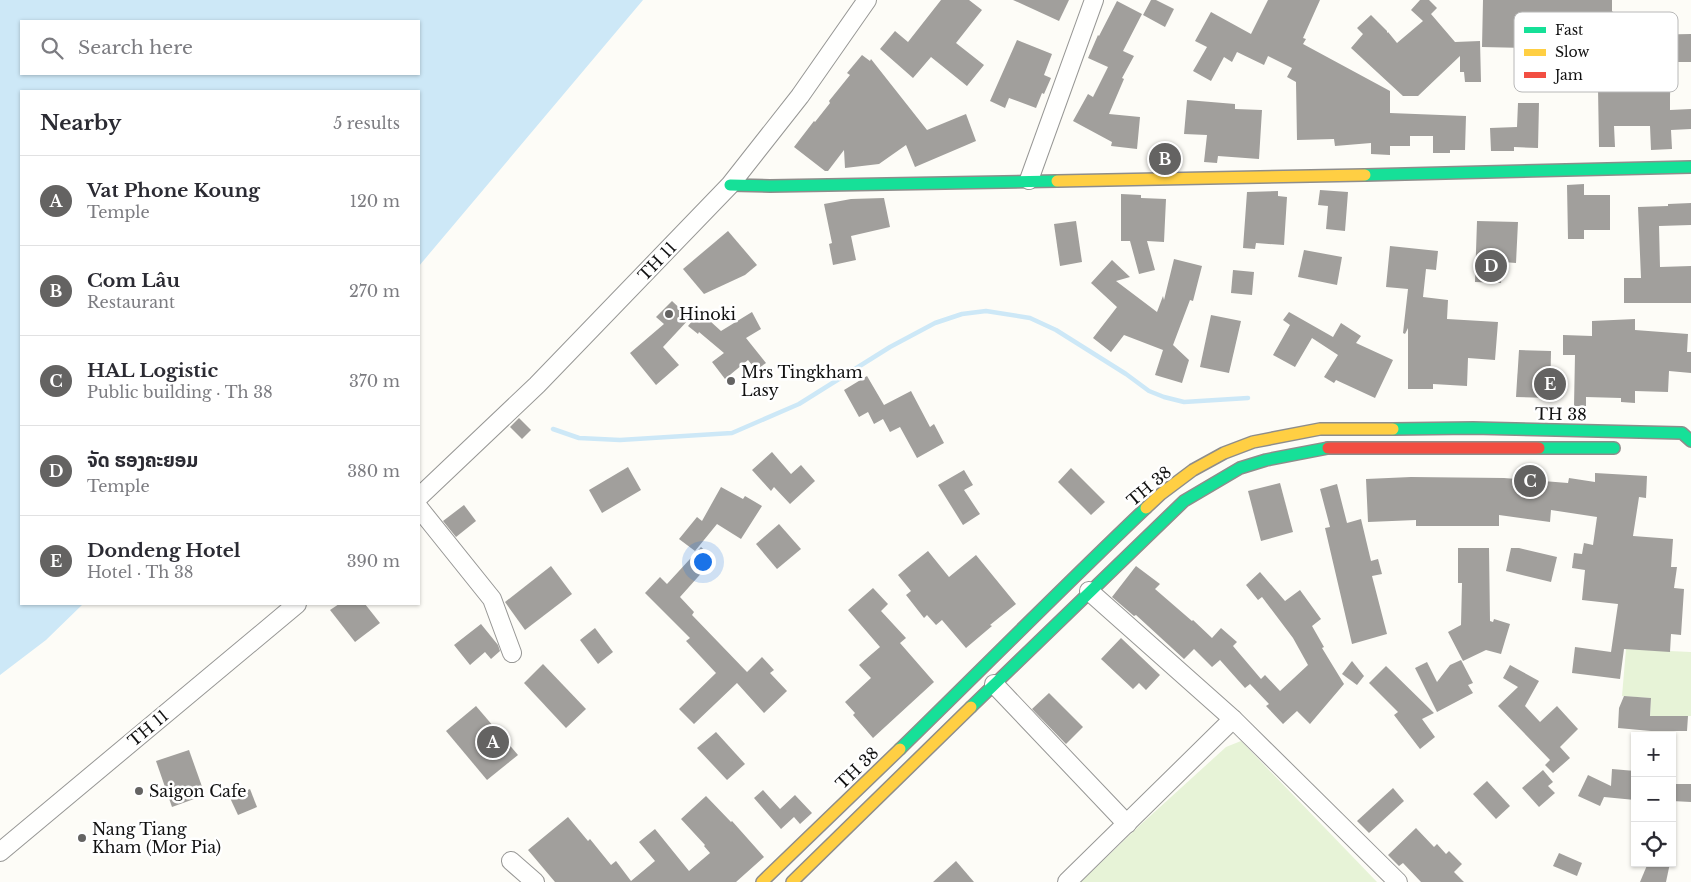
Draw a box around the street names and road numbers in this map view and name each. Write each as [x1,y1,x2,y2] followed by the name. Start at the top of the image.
[634,237,680,285] street label: TH 11
[1535,404,1587,424] street label: TH 38
[1123,462,1175,510] street label: TH 38
[124,705,172,751] street label: TH 11
[831,743,883,793] street label: TH 38

